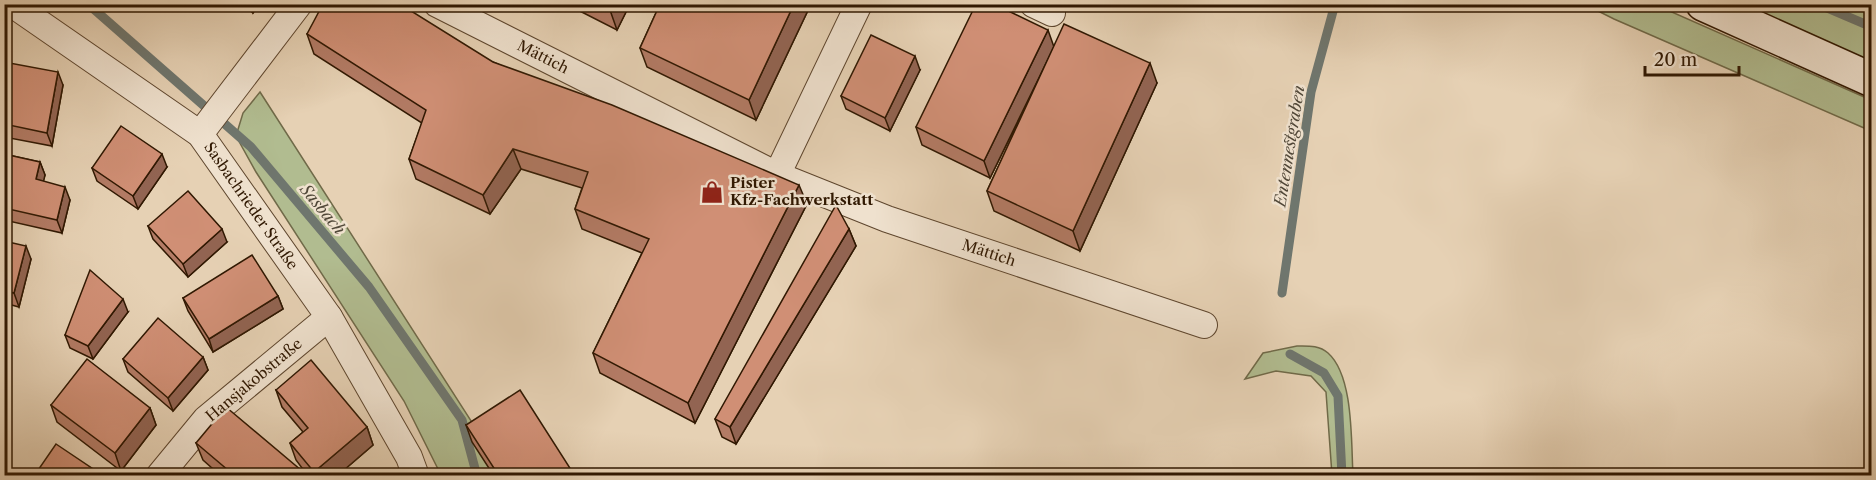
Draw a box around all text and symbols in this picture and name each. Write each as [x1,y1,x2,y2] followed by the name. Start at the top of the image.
[514,36,573,78] street label: Mättich
[1645,39,1740,77] scale bar
[1654,49,1698,71] text: 20 m
[1269,84,1308,210] water label: Entennestgraben
[200,138,303,273] street label: Sasbachrieder Straße
[730,173,873,209] place label: Pister Kfz-Fachwerkstatt
[295,179,350,238] water label: Sasbach
[699,179,725,205] shop icon: Pister Kfz-Fachwerkstatt
[960,235,1019,270] street label: Mättich
[202,334,306,425] street label: Hansjakobstraße

